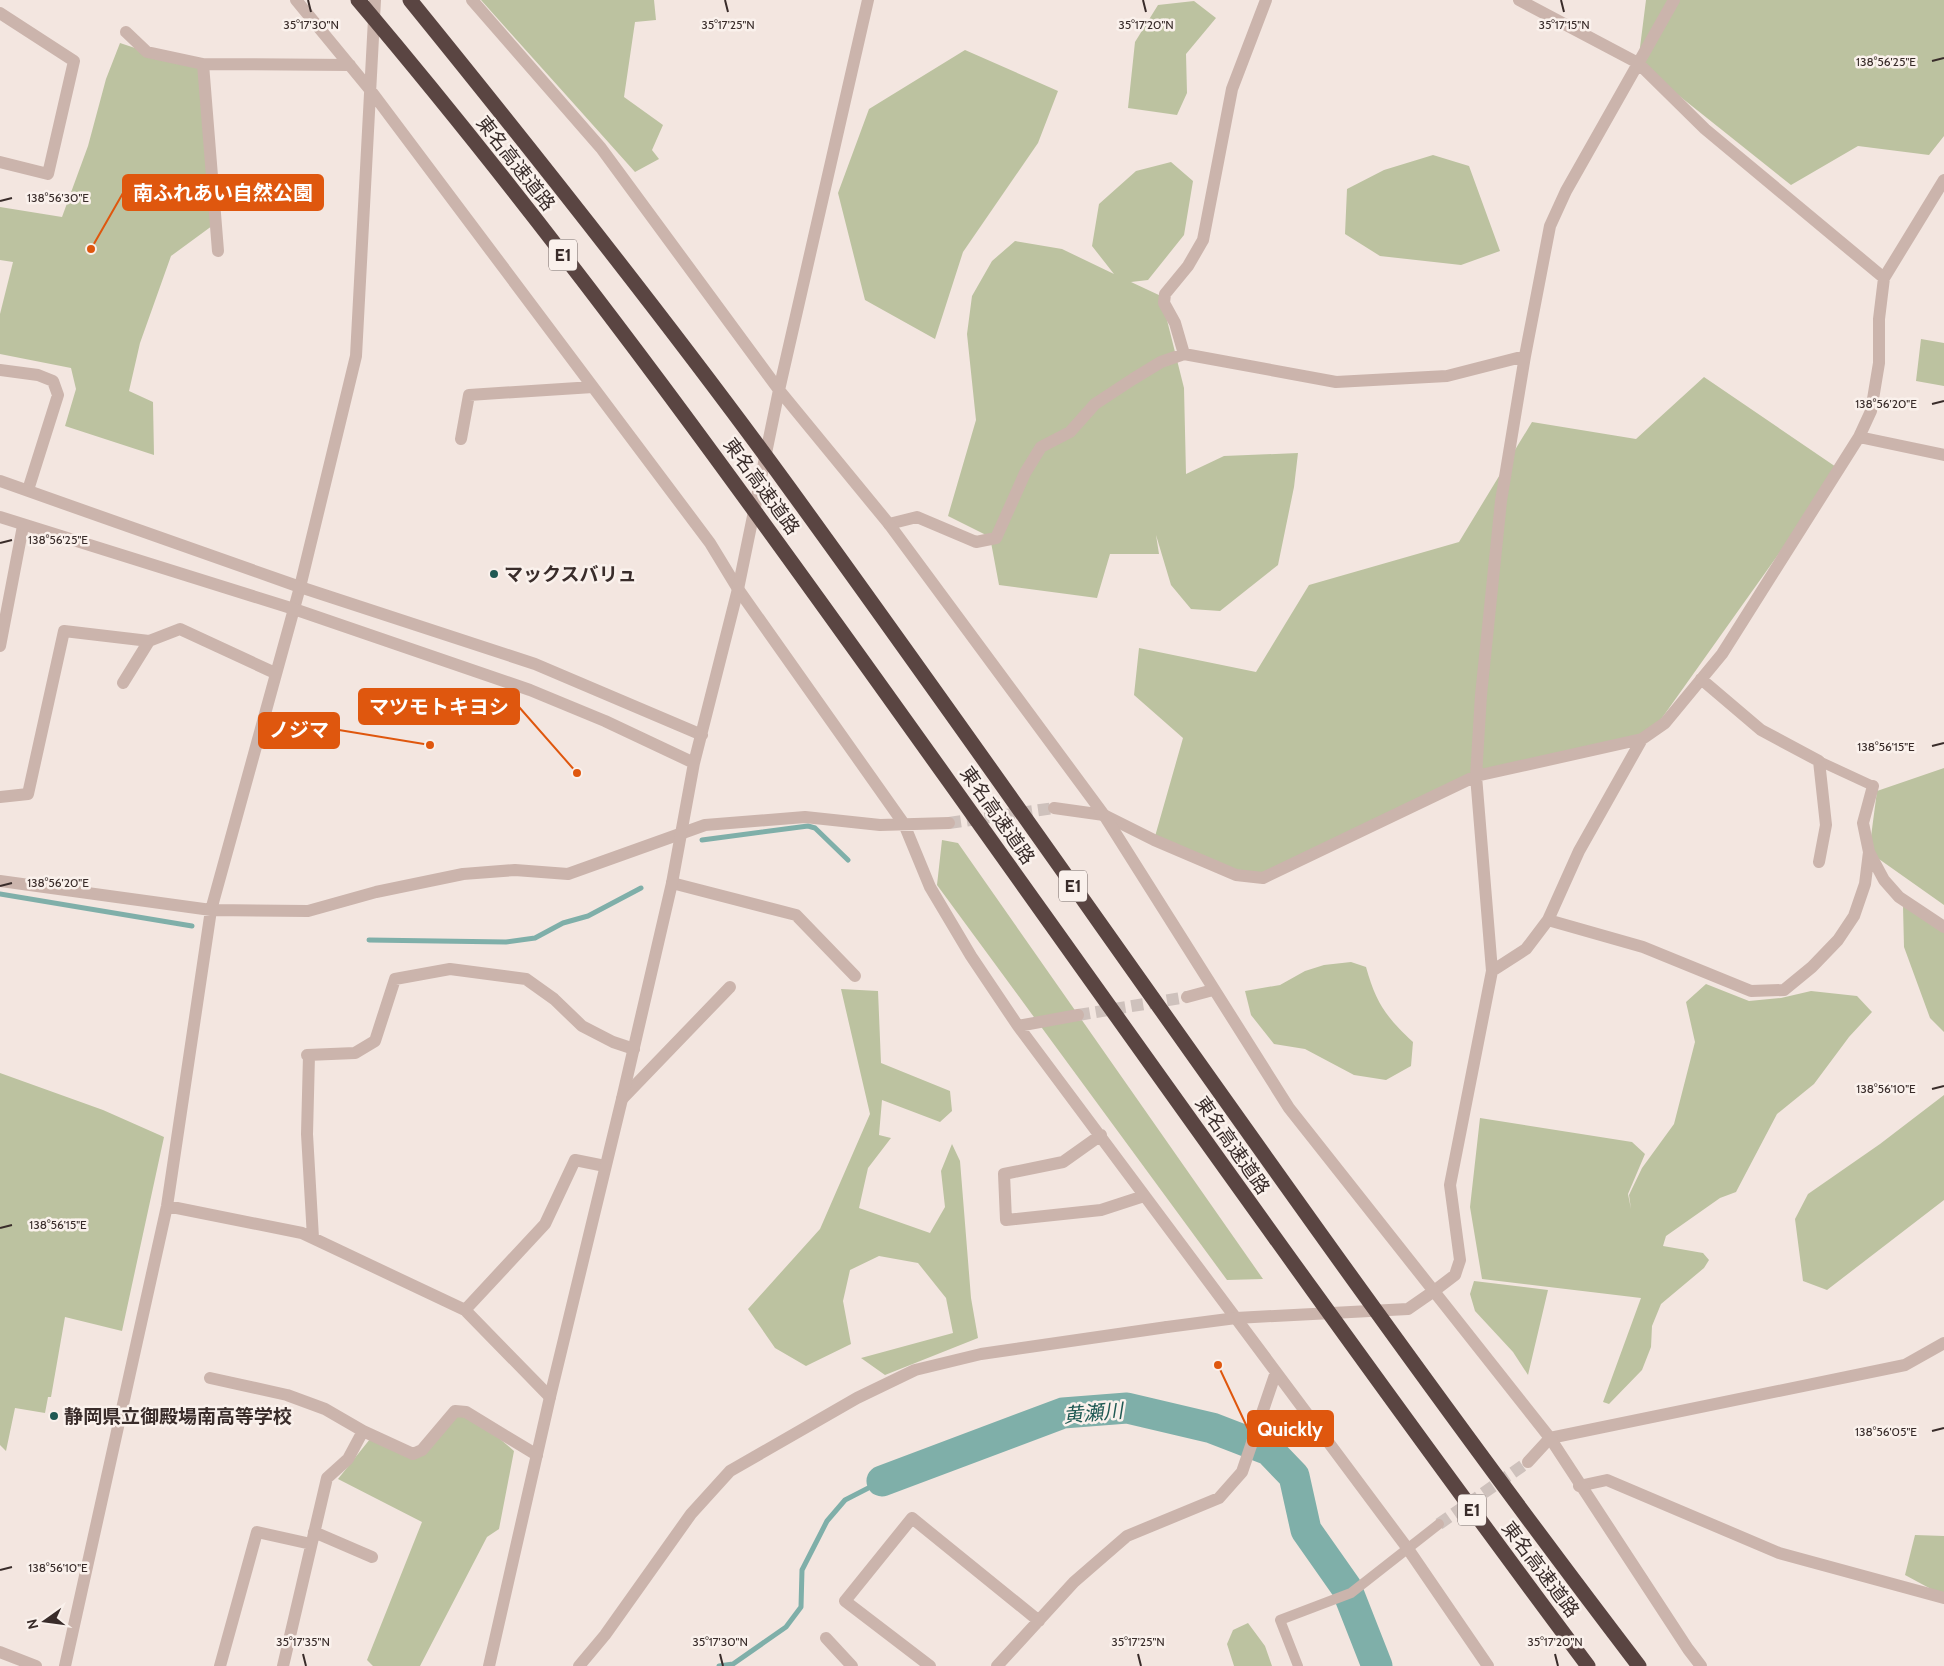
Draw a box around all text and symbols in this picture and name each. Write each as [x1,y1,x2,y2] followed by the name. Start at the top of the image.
[283,17,339,32] text: 35°17'30"N
[701,17,755,32] text: 35°17'25"N
[1118,17,1174,32] text: 35°17'20"N
[1538,17,1590,32] text: 35°17'15"N
[1856,54,1916,69] text: 138°56'25"E
[471,111,560,215] street label: 東名高速道路
[123,175,323,210] callout: 南ふれあい自然公園
[133,181,313,205] text: 南ふれあい自然公園
[27,190,89,205] text: 138°56'30"E
[549,240,577,270] road number: E1
[1855,396,1917,411] text: 138°56'20"E
[719,433,804,539] street label: 東名高速道路
[28,532,88,547] text: 138°56'25"E
[504,563,636,586] place label: マックスバリュ
[488,568,500,580] marker: マックスバリュ
[359,689,519,724] callout: マツモトキヨシ
[369,695,509,719] text: マツモトキヨシ
[259,713,339,748] callout: ノジマ
[269,718,329,742] text: ノジマ
[1857,739,1915,754] text: 138°56'15"E
[955,762,1040,869] street label: 東名高速道路
[1059,870,1087,901] road number: E1
[27,875,89,890] text: 138°56'20"E
[1856,1081,1916,1096] text: 138°56'10"E
[1190,1092,1275,1199] street label: 東名高速道路
[29,1217,87,1232] text: 138°56'15"E
[1062,1398,1126,1428] water label: 黄瀬川
[64,1405,292,1428] place label: 静岡県立御殿場南高等学校
[48,1410,60,1422] marker: 静岡県立御殿場南高等学校
[1248,1411,1333,1446] callout: Quickly
[1257,1417,1323,1441] text: Quickly
[1855,1424,1917,1439] text: 138°56'05"E
[1458,1494,1486,1526] road number: E1
[1497,1517,1584,1622] street label: 東名高速道路
[28,1560,88,1575] text: 138°56'10"E
[20,1596,70,1646] north arrow
[22,1617,42,1631] text: N
[276,1634,330,1649] text: 35°17'35"N
[692,1634,748,1649] text: 35°17'30"N
[1111,1634,1165,1649] text: 35°17'25"N
[1527,1634,1583,1649] text: 35°17'20"N

